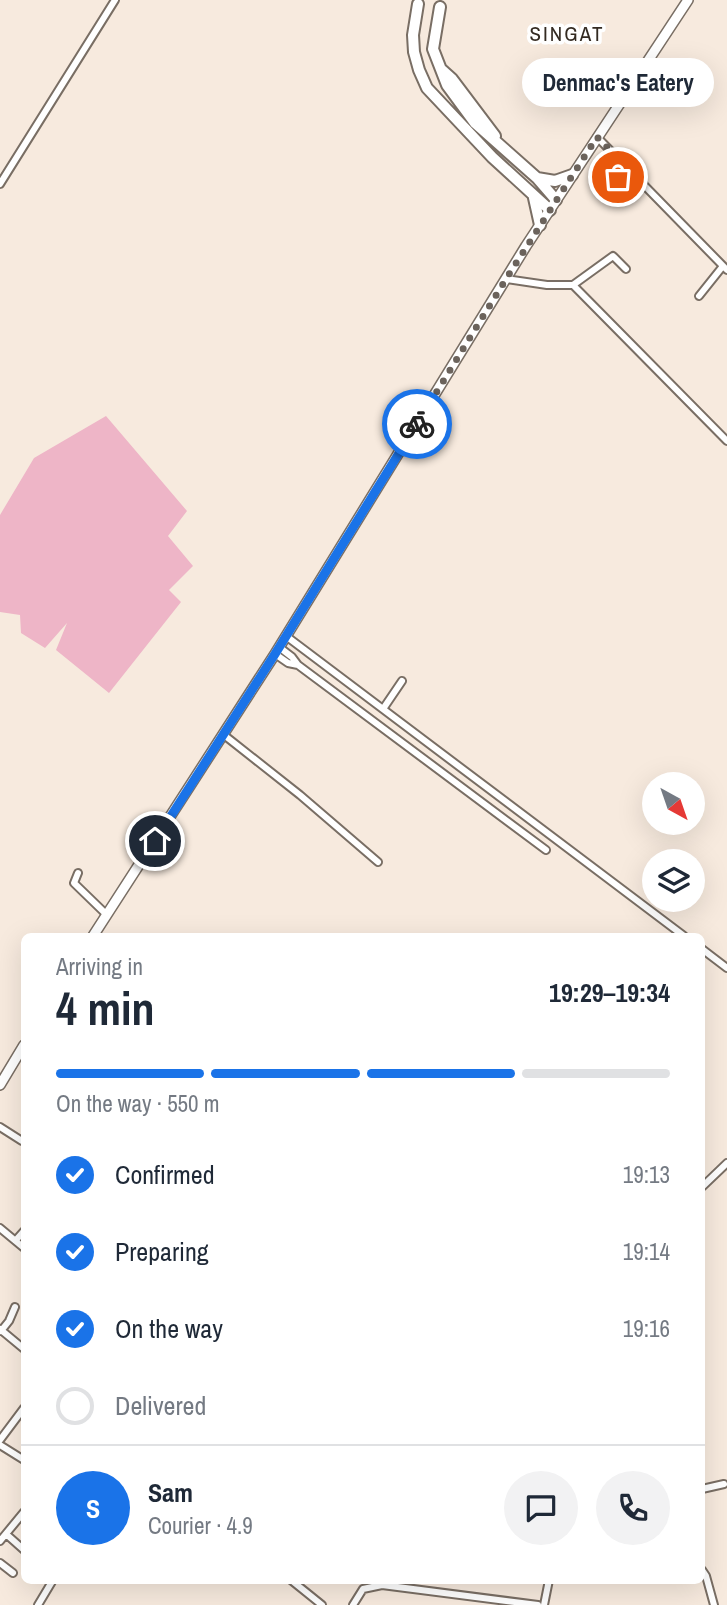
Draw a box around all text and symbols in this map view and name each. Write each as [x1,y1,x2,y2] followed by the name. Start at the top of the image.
[530,19,604,48] district label: SINGAT
[522,58,714,107] callout: Denmac's Eatery
[542,67,694,98] text: Denmac's Eatery
[588,147,648,207] pin
[599,158,637,196] icon: bag
[382,389,452,459] courier
[398,405,436,443] icon: bike
[642,772,705,835] north arrow
[642,772,705,912] map controls
[125,811,185,871] pin
[136,822,174,860] icon: home
[642,849,705,912] button: layers
[56,951,143,982] text: Arriving in
[549,975,670,1010] text: 19:29–19:34
[56,977,155,1039] text: 4 min
[56,1088,220,1119] text: On the way · 550 m
[56,1156,94,1194] icon: check
[115,1157,215,1192] text: Confirmed
[623,1159,670,1190] text: 19:13
[56,1233,94,1271] icon: check
[115,1234,209,1269] text: Preparing
[623,1236,670,1267] text: 19:14
[56,1310,94,1348] icon: check
[115,1311,223,1346] text: On the way
[623,1313,670,1344] text: 19:16
[115,1388,206,1423] text: Delivered
[504,1471,578,1545] button: chat
[596,1471,670,1545] button: phone
[148,1475,193,1510] text: Sam
[86,1491,100,1526] text: S
[148,1510,253,1541] text: Courier · 4.9

